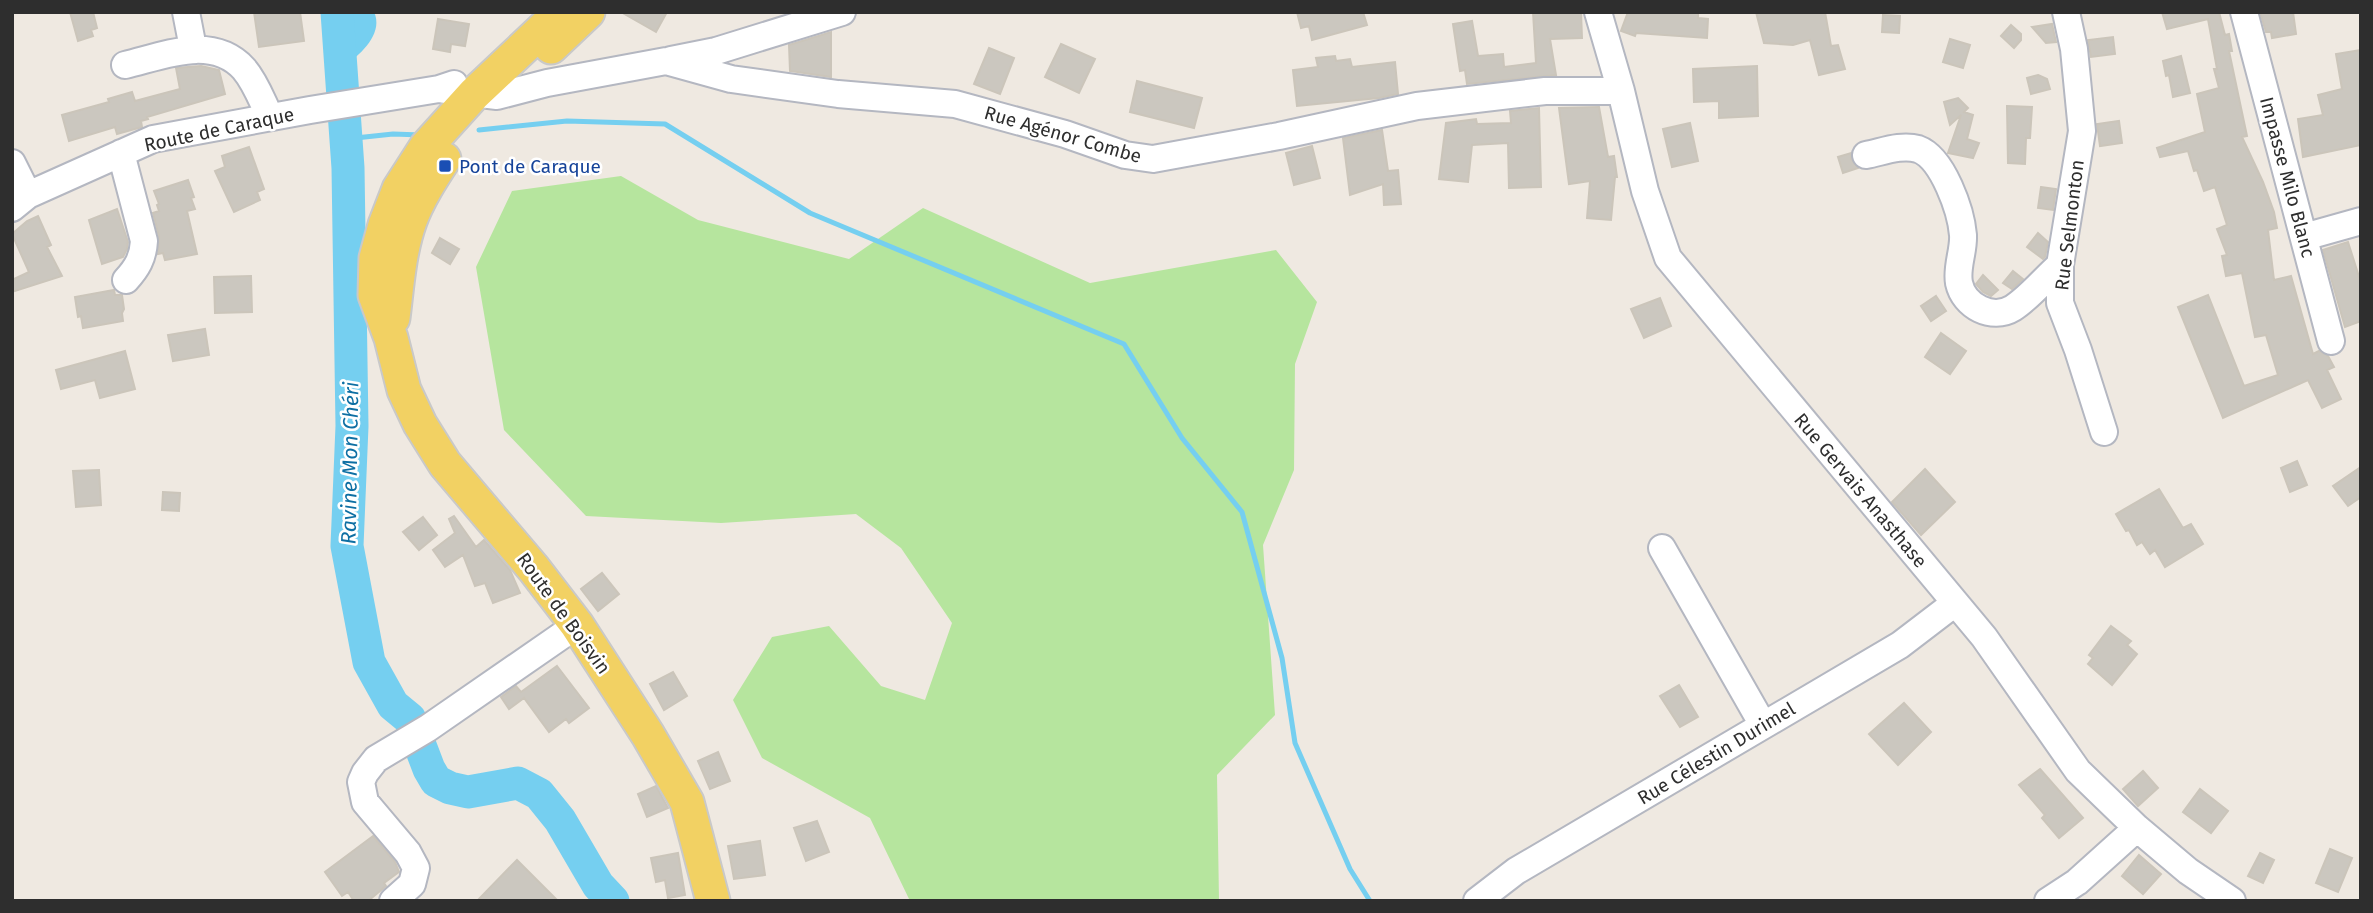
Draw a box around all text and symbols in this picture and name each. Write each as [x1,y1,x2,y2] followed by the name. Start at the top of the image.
[2255,94,2320,260] street label: Impasse Milo Blanc
[982,101,1144,168] street label: Rue Agénor Combe
[142,102,296,157] street label: Route de Caraque
[459,155,601,178] place label: Pont de Caraque
[437,158,453,174] marker: Pont de Caraque
[2050,158,2089,292] street label: Rue Selmonton
[336,381,364,545] water label: Ravine Mon Chéri
[1789,408,1932,572] street label: Rue Gervais Anasthase
[512,548,615,678] street label: Route de Boisvin
[1633,697,1800,810] street label: Rue Célestin Durimel

